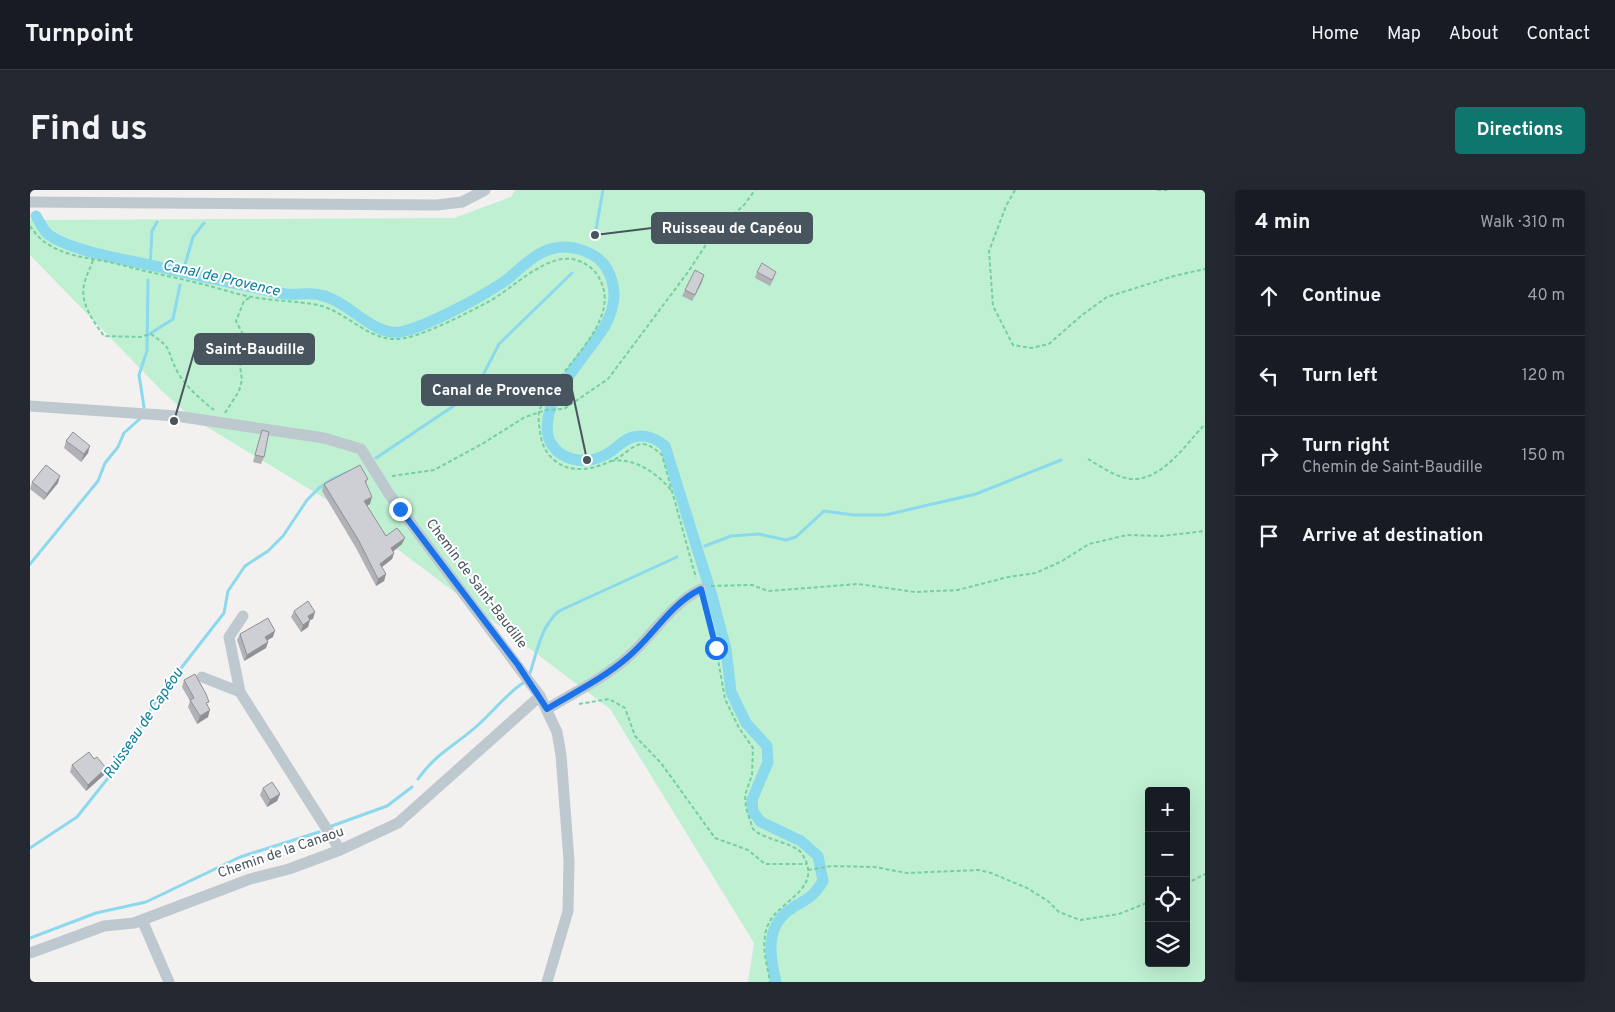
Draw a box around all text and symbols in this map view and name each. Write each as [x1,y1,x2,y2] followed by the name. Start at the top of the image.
[25,20,134,50] text: Turnpoint
[1311,23,1359,46] text: Home
[1387,23,1421,46] text: Map
[1449,23,1498,46] text: About
[1526,23,1590,46] text: Contact
[1455,107,1585,154] button: Directions
[30,108,148,152] text: Find us
[1255,209,1311,236] text: 4 min
[652,213,812,243] callout: Ruisseau de Capéou
[1480,213,1565,233] text: Walk · 310 m
[662,220,802,239] text: Ruisseau de Capéou
[161,256,282,302] water label: Canal de Provence
[1255,282,1283,310] icon: ahead
[1302,284,1381,308] text: Continue
[1527,286,1565,306] text: 40 m
[195,334,314,364] callout: Saint-Baudille
[205,341,305,360] text: Saint-Baudille
[1255,362,1283,390] icon: left
[1302,364,1378,388] text: Turn left
[1522,366,1565,386] text: 120 m
[422,375,572,405] callout: Canal de Provence
[432,382,562,401] text: Canal de Provence
[1302,434,1390,458] text: Turn right
[1255,442,1283,470] icon: right
[1522,446,1565,466] text: 150 m
[1302,458,1483,478] text: Chemin de Saint-Baudille
[389,498,412,521] route end
[422,516,530,652] street label: Chemin de Saint-Baudille
[1255,522,1283,550] icon: arrive
[1302,524,1483,548] text: Arrive at destination
[705,637,728,660] route start
[100,664,189,783] water label: Ruisseau de Capéou
[1145,787,1190,967] map controls
[1145,787,1190,832] button: +
[216,823,346,883] street label: Chemin de la Canaou
[1145,832,1190,877] button: −
[1145,877,1190,922] button: locate
[1145,922,1190,967] button: layers

